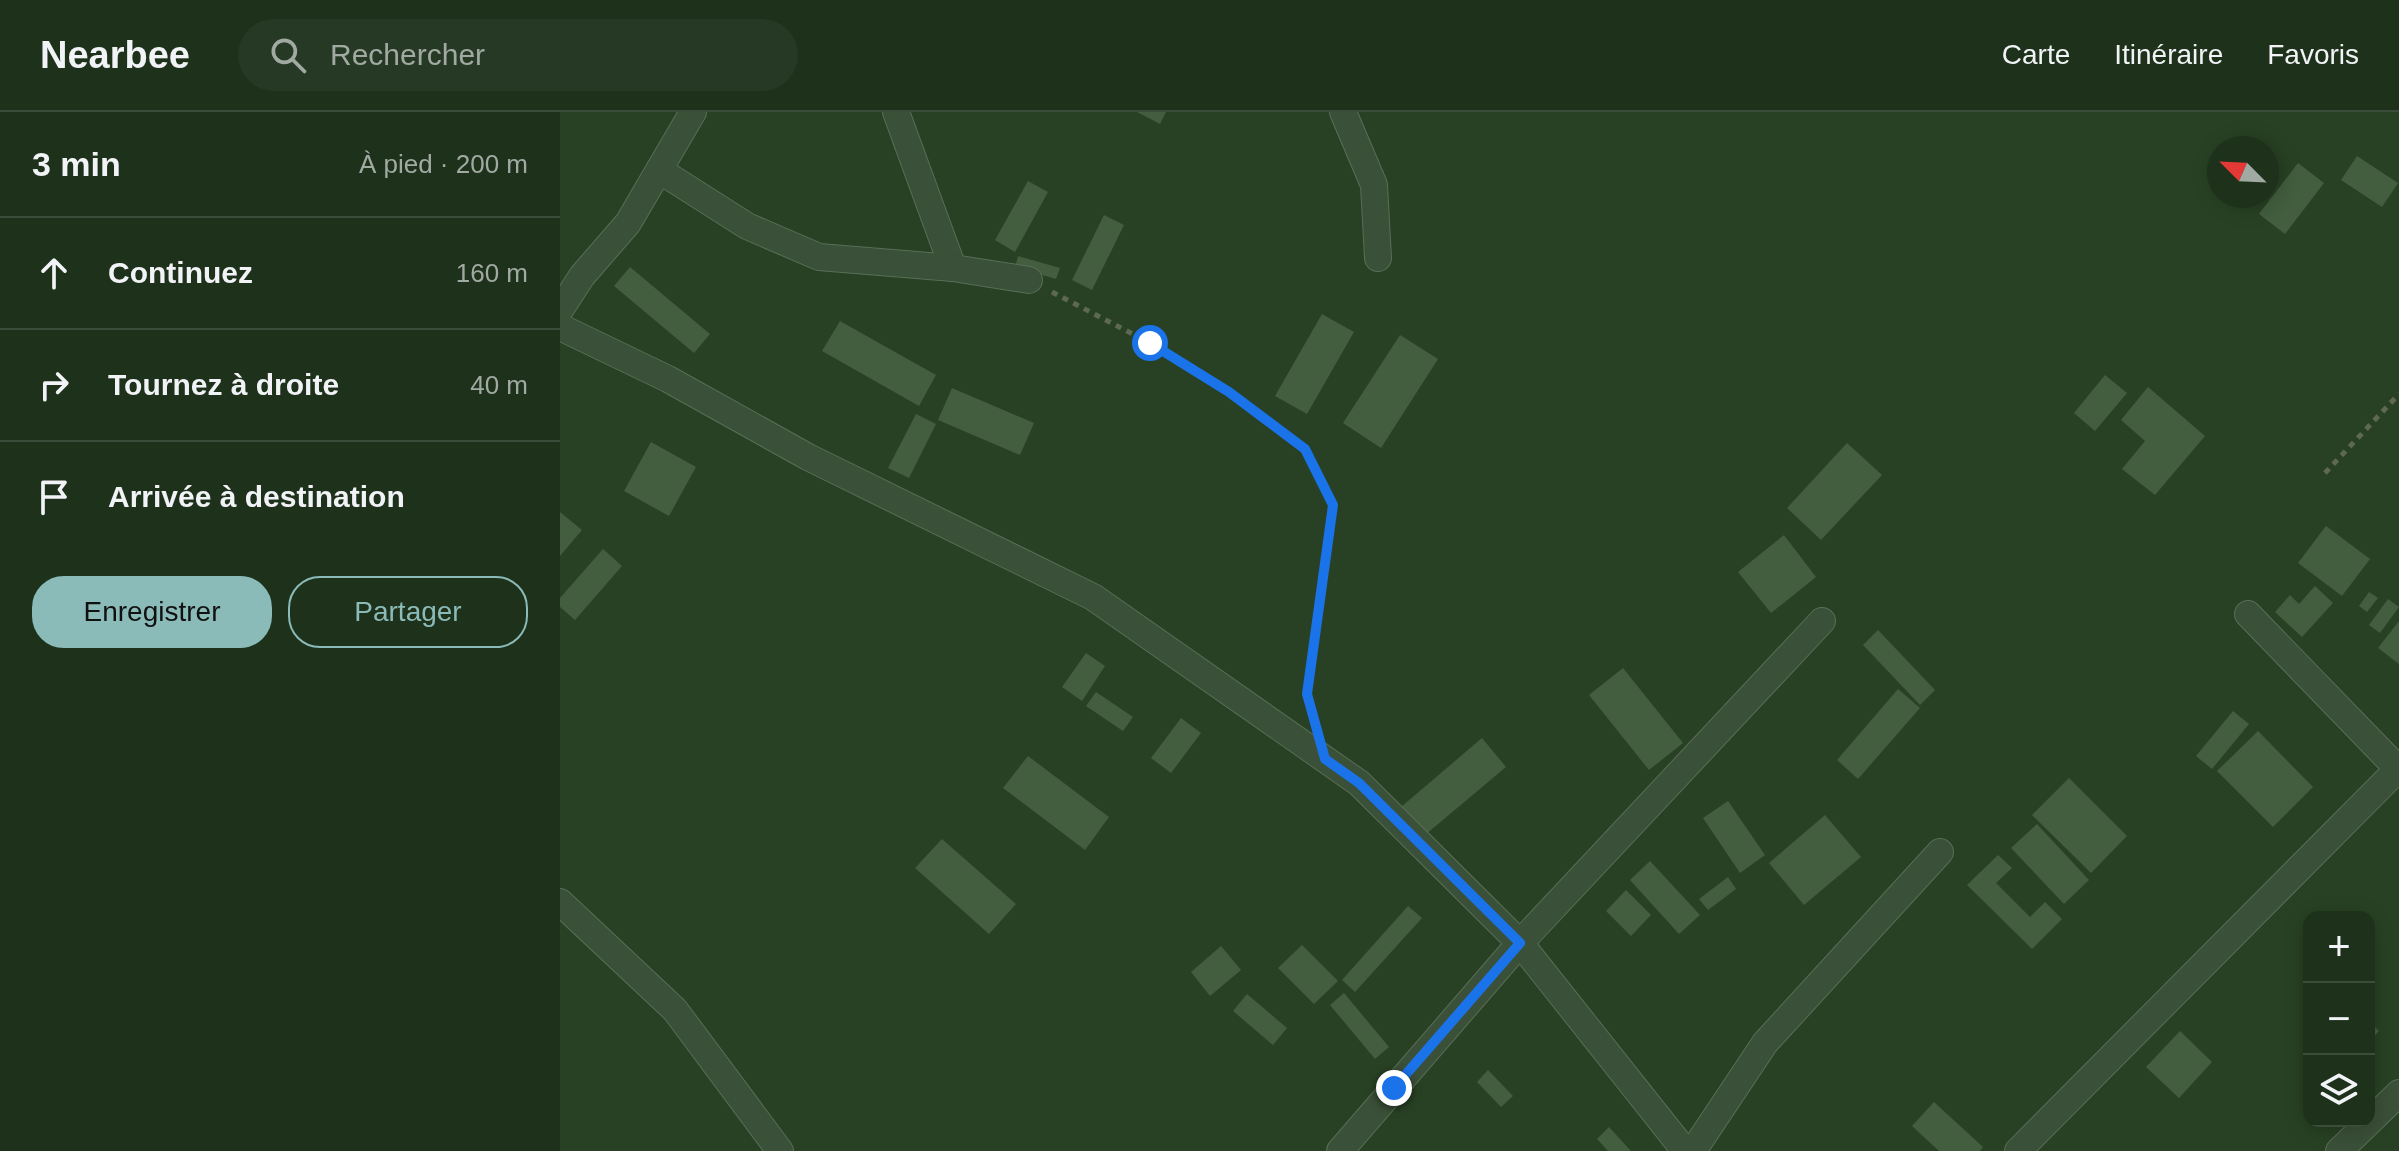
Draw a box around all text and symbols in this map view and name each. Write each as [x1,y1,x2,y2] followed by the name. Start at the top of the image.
[238,19,798,91] search box
[266,33,310,77] icon: search
[40,34,190,76] text: Nearbee
[330,38,485,71] text: Rechercher
[2002,39,2070,70] text: Carte
[2114,39,2223,70] text: Itinéraire
[2267,39,2359,70] text: Favoris
[2207,136,2279,208] north arrow
[32,145,121,183] text: 3 min
[359,149,528,179] text: À pied · 200 m
[32,251,76,295] icon: ahead
[108,256,253,289] text: Continuez
[456,258,528,288] text: 160 m
[1132,325,1168,361] route start
[32,363,76,407] icon: right
[108,368,339,401] text: Tournez à droite
[470,370,528,400] text: 40 m
[32,475,76,519] icon: arrive
[108,480,405,513] text: Arrivée à destination
[32,576,272,648] button: Enregistrer
[288,576,528,648] button: Partager
[2303,911,2375,1127] map controls
[2303,911,2375,983] button: +
[2303,983,2375,1055] button: −
[2303,1055,2375,1127] button: layers
[1376,1070,1412,1106] route end

